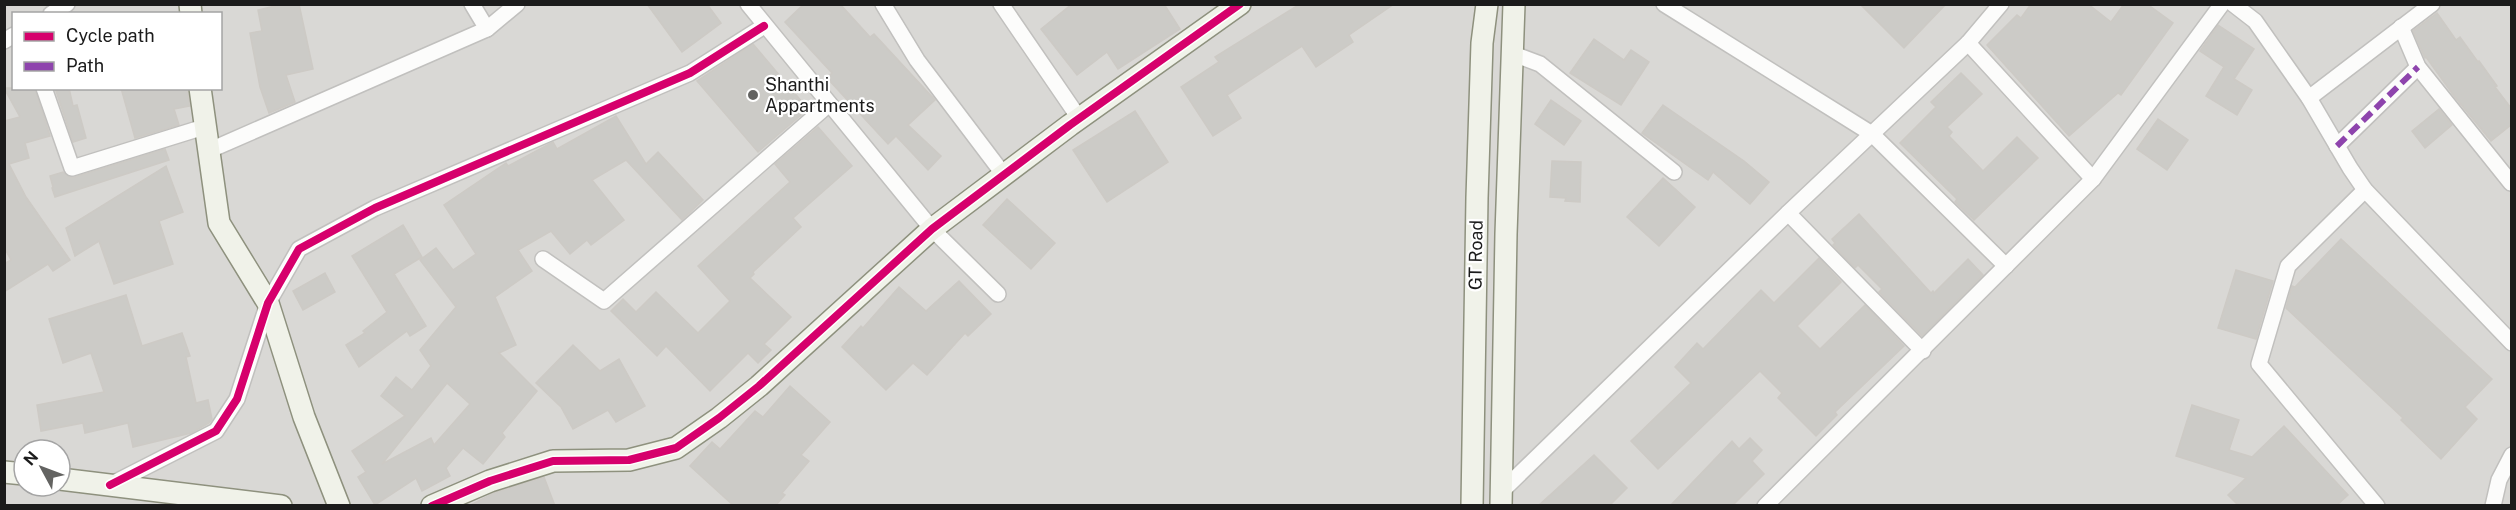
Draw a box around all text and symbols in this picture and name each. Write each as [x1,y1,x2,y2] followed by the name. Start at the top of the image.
[12,12,222,90] legend
[66,25,155,46] text: Cycle path
[66,55,104,76] text: Path
[765,74,875,116] place label: Shanthi Appartments
[746,88,760,102] marker: Shanthi Appartments
[1464,220,1487,290] street label: GT Road
[12,438,72,498] north arrow
[20,448,42,469] text: N

